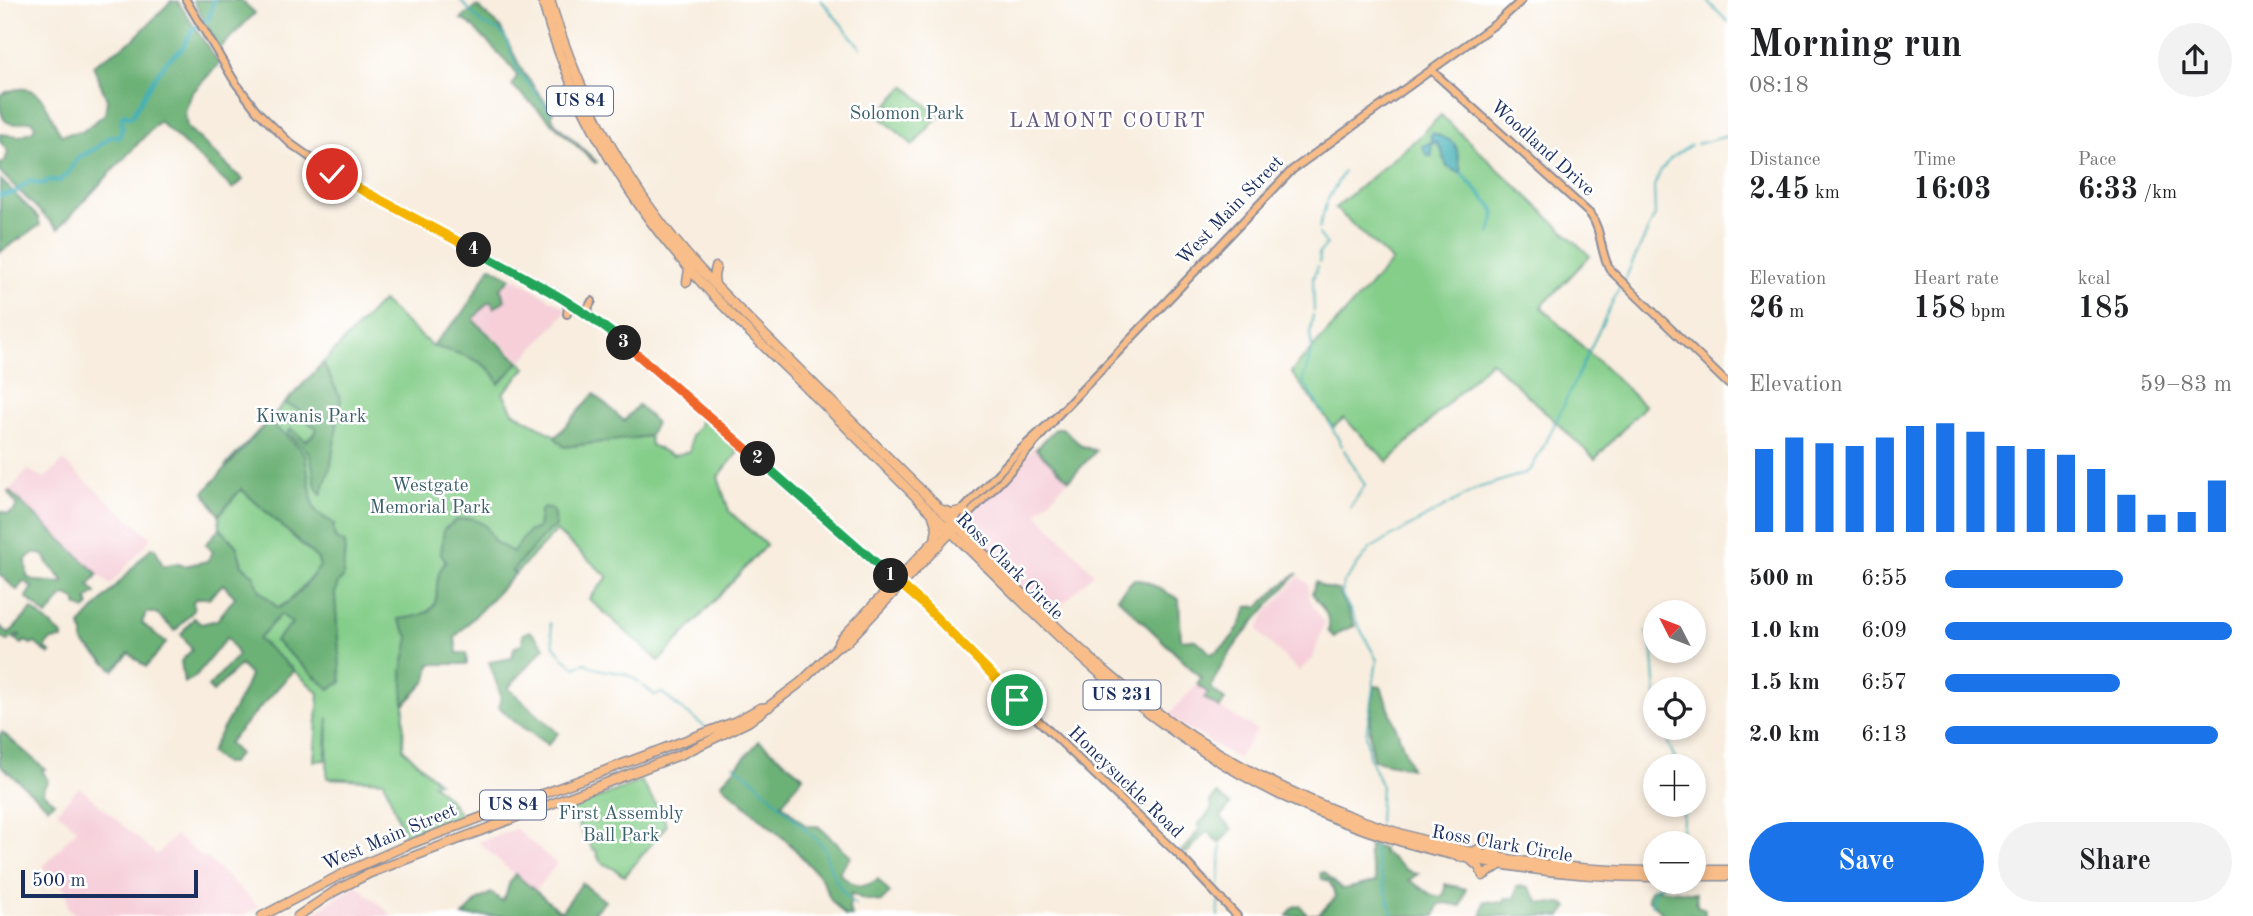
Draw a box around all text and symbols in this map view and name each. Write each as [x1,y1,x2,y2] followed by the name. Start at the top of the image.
[2158,23,2232,97] button: share
[1749,27,1962,65] text: Morning run
[1749,74,1809,97] text: 08:18
[547,86,613,116] road number: US 84
[1486,97,1598,201] street label: Woodland Drive
[850,105,965,124] park label: Solomon Park
[1009,111,1207,132] district label: LAMONT COURT
[302,144,362,204] pin
[1749,151,1821,170] text: Distance
[1913,151,1956,170] text: Time
[2078,151,2116,170] text: Pace
[1174,153,1288,269] street label: West Main Street
[313,155,351,193] icon: check
[1749,175,1810,205] text: 2.45
[1913,175,1991,205] text: 16:03
[2078,175,2138,205] text: 6:33
[1810,184,1840,203] text: km
[2138,184,2177,203] text: /km
[456,232,491,268] pin: 4
[468,240,479,259] text: 4
[1749,270,1826,289] text: Elevation
[1913,270,1999,289] text: Heart rate
[2078,270,2110,289] text: kcal
[1749,294,1784,324] text: 26
[1913,294,1966,324] text: 158
[2078,294,2130,324] text: 185
[1784,303,1804,322] text: m
[1966,303,2006,322] text: bpm
[606,326,642,360] pin: 3
[618,333,629,352] text: 3
[1749,373,1843,396] text: Elevation
[2140,373,2232,396] text: 59–83 m
[255,408,367,427] park label: Kiwanis Park
[740,442,776,476] pin: 2
[752,449,763,468] text: 2
[369,477,491,518] park label: Westgate Memorial Park
[952,510,1066,624] street label: Ross Clark Circle
[874,558,908,594] pin: 1
[885,566,896,585] text: 1
[1749,567,1814,590] text: 500 m
[1861,567,1907,590] text: 6:55
[1643,600,1706,663] north arrow
[1643,600,1706,894] map controls
[1749,619,1820,642] text: 1.0 km
[1861,619,1907,642] text: 6:09
[987,670,1047,730] pin
[1749,671,1820,694] text: 1.5 km
[1861,671,1907,694] text: 6:57
[1643,677,1706,740] button: locate
[1084,680,1160,710] road number: US 231
[998,681,1036,719] icon: arrive
[1749,723,1820,746] text: 2.0 km
[1861,723,1907,746] text: 6:13
[1064,724,1186,843] street label: Honeysuckle Road
[1643,754,1706,817] button: +
[480,790,546,820] road number: US 84
[320,801,460,875] street label: West Main Street
[558,805,684,846] park label: First Assembly Ball Park
[1749,822,1984,902] button: Save
[1998,822,2232,902] button: Share
[1430,823,1574,867] street label: Ross Clark Circle
[1643,831,1706,894] button: −
[21,867,198,899] scale bar
[32,872,85,891] text: 500 m

